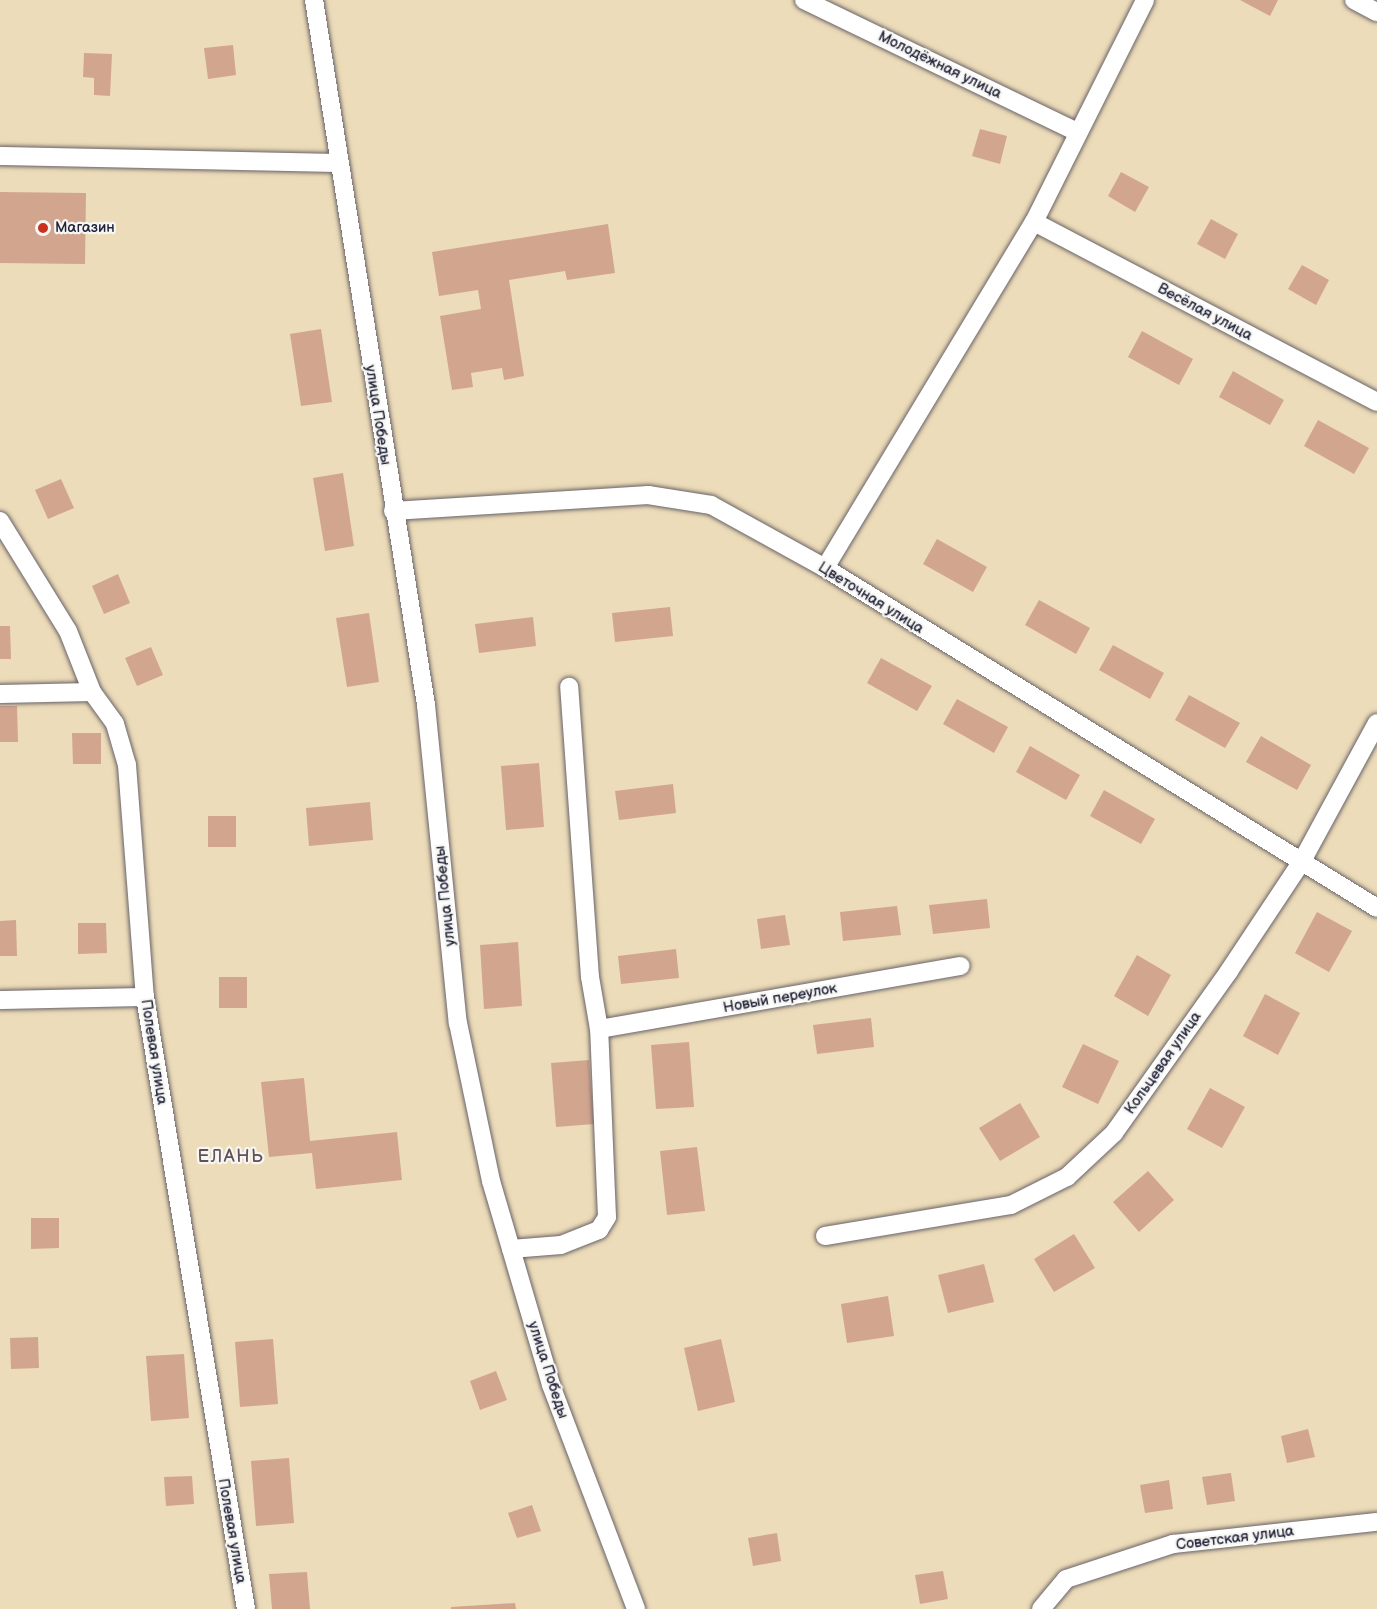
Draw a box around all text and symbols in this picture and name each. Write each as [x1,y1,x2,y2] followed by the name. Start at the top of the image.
[875,27,1005,103] street label: Молодёжная улица
[55,219,115,237] place label: Магазин
[36,221,50,235] marker: Магазин
[1155,279,1255,345] street label: Весёлая улица
[361,364,395,466] street label: улица Победы
[815,558,927,638] street label: Цветочная улица
[431,845,459,947] street label: улица Победы
[722,979,838,1017] street label: Новый переулок
[137,998,171,1106] street label: Полевая улица
[1121,1008,1205,1118] street label: Кольцевая улица
[198,1146,264,1168] district label: ЕЛАНЬ
[524,1319,572,1421] street label: улица Победы
[214,1477,250,1585] street label: Полевая улица
[1175,1522,1295,1554] street label: Советская улица

